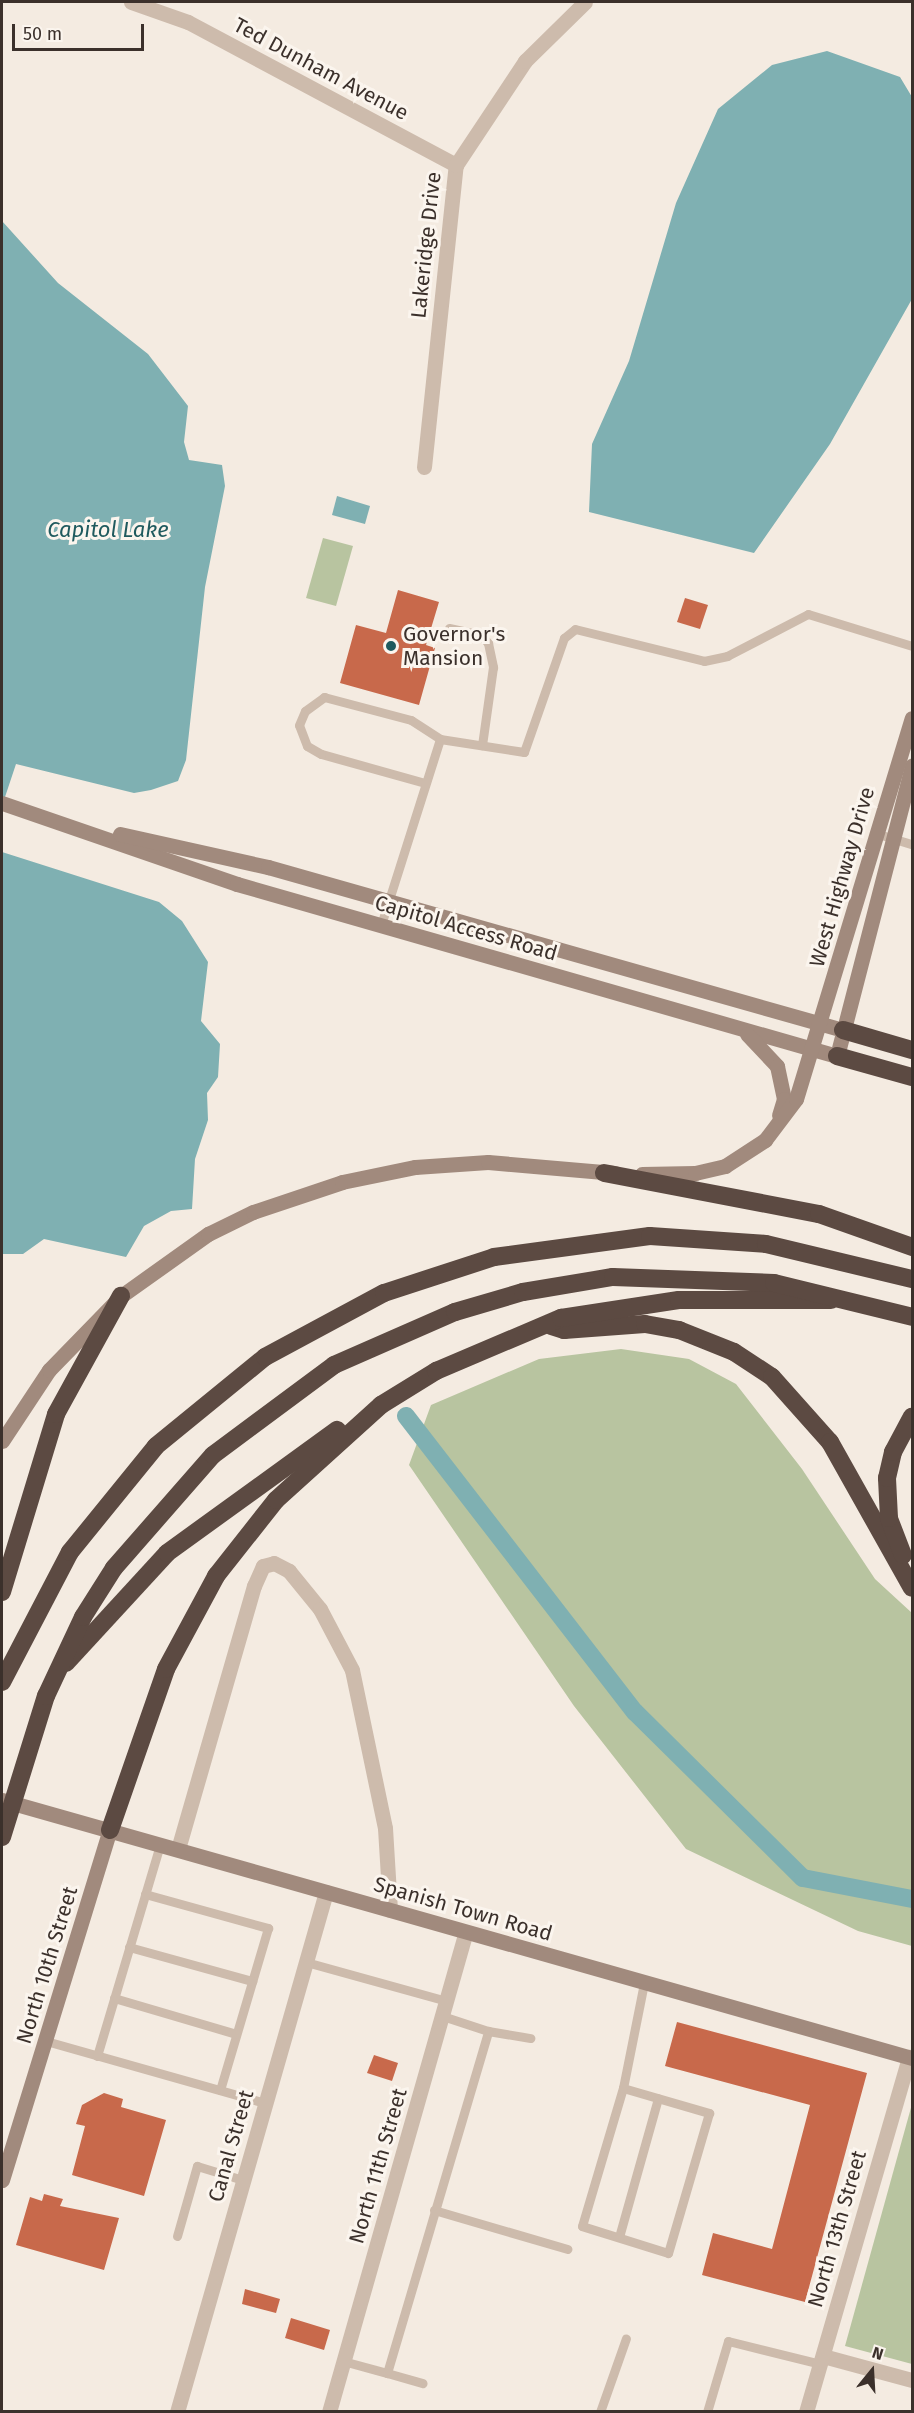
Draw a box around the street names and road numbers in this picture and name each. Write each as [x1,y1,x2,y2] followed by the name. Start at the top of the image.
[229,12,413,126] street label: Ted Dunham Avenue
[406,171,446,319] street label: Lakeridge Drive
[804,784,880,970] street label: West Highway Drive
[372,890,560,966] street label: Capitol Access Road
[371,1871,555,1947] street label: Spanish Town Road
[11,1883,83,2047] street label: North 10th Street
[344,2085,412,2247] street label: North 11th Street
[203,2087,259,2205] street label: Canal Street
[803,2148,871,2310] street label: North 13th Street

